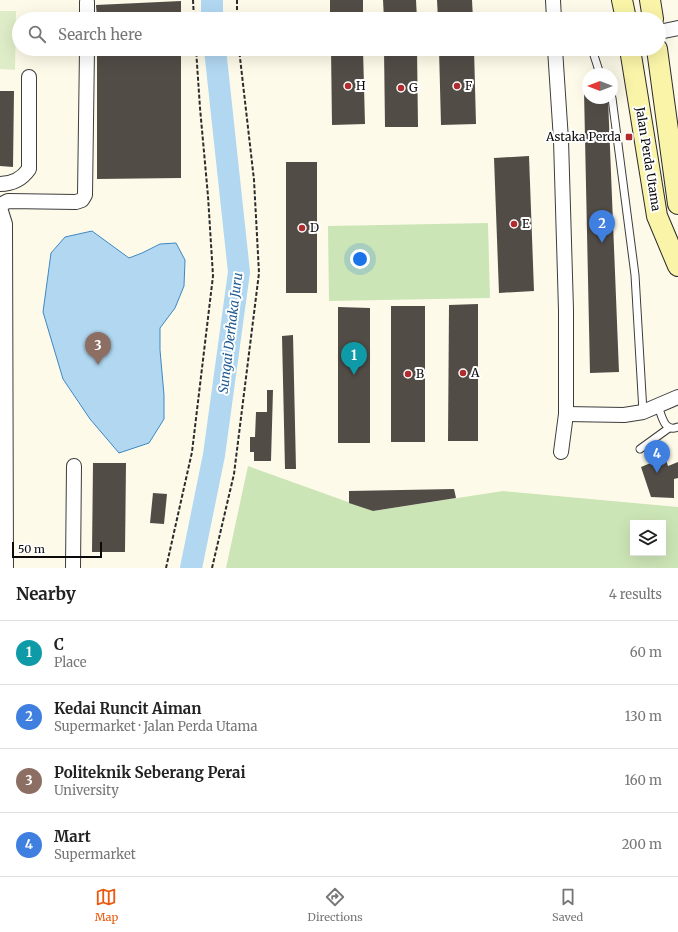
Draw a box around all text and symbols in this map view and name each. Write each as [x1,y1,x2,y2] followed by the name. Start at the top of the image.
[12,12,666,56] search box
[26,23,48,45] icon: search
[58,25,142,44] text: Search here
[582,68,618,104] north arrow
[356,78,366,93] place label: H
[465,78,473,93] place label: F
[409,80,418,95] place label: G
[343,81,353,91] marker: H
[452,81,462,91] marker: F
[396,83,406,93] marker: G
[633,105,664,213] street label: Jalan Perda Utama
[545,129,622,144] place label: Astaka Perda
[624,132,634,142] marker: Astaka Perda
[589,210,615,243] pin: 2
[522,216,530,231] place label: E
[509,219,519,229] marker: E
[310,220,319,235] place label: D
[297,223,307,233] marker: D
[350,249,370,269] your location
[215,271,246,394] water label: Sungai Derhaka Juru
[85,332,111,365] pin: 3
[341,342,367,375] pin: 1
[470,365,480,380] place label: A
[416,366,424,381] place label: B
[458,368,468,378] marker: A
[403,369,413,379] marker: B
[644,440,670,473] pin: 4
[630,520,666,556] map controls
[630,520,666,556] button: layers
[12,540,102,559] scale bar
[18,542,45,556] text: 50 m
[16,583,76,605] text: Nearby
[609,586,662,603] text: 4 results
[54,635,64,654] text: C
[26,644,32,661] text: 1
[630,644,662,661] text: 60 m
[54,654,87,671] text: Place
[54,699,201,718] text: Kedai Runcit Aiman
[25,708,33,725] text: 2
[625,708,662,725] text: 130 m
[54,718,257,735] text: Supermarket · Jalan Perda Utama
[54,763,246,782] text: Politeknik Seberang Perai
[25,772,33,789] text: 3
[624,772,662,789] text: 160 m
[54,782,119,799] text: University
[54,827,91,846] text: Mart
[25,836,33,853] text: 4
[622,836,662,853] text: 200 m
[54,846,136,863] text: Supermarket
[95,886,118,924] tab: Map
[308,886,363,924] tab: Directions
[552,886,583,924] tab: Saved

